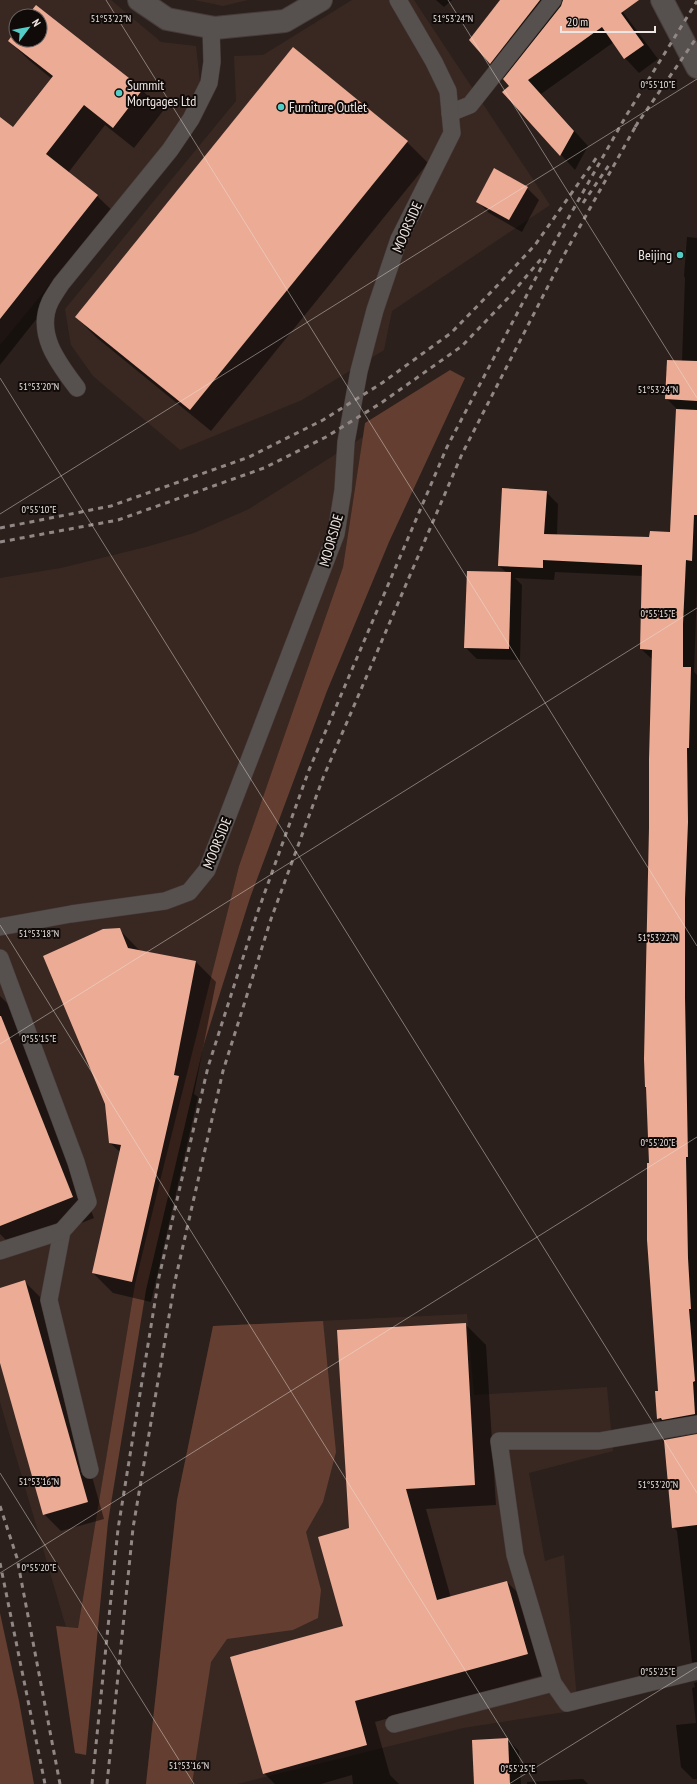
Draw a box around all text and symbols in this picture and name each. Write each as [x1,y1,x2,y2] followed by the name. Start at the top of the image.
[8,8,48,48] north arrow
[561,8,655,34] scale bar
[91,12,131,25] text: 51°53'22"N
[433,12,473,25] text: 51°53'24"N
[567,14,588,29] text: 20 m
[29,16,44,29] text: N
[127,76,196,110] place label: Summit Mortgages Ltd
[641,78,675,91] text: 0°55'10"E
[114,88,124,98] marker: Summit Mortgages Ltd
[289,98,367,116] place label: Furniture Outlet
[276,102,286,112] marker: Furniture Outlet
[388,199,426,255] street label: MOORSIDE
[638,246,672,264] place label: Beijing
[675,250,685,260] marker: Beijing
[19,380,59,393] text: 51°53'20"N
[638,383,678,396] text: 51°53'24"N
[22,503,56,516] text: 0°55'10"E
[315,512,347,568] street label: MOORSIDE
[641,607,675,620] text: 0°55'15"E
[199,815,235,871] street label: MOORSIDE
[19,927,59,940] text: 51°53'18"N
[638,931,678,944] text: 51°53'22"N
[22,1032,56,1045] text: 0°55'15"E
[641,1136,675,1149] text: 0°55'20"E
[19,1475,59,1488] text: 51°53'16"N
[638,1478,678,1491] text: 51°53'20"N
[22,1561,56,1574] text: 0°55'20"E
[641,1665,675,1678] text: 0°55'25"E
[169,1759,209,1772] text: 51°53'16"N
[501,1762,535,1775] text: 0°55'25"E

